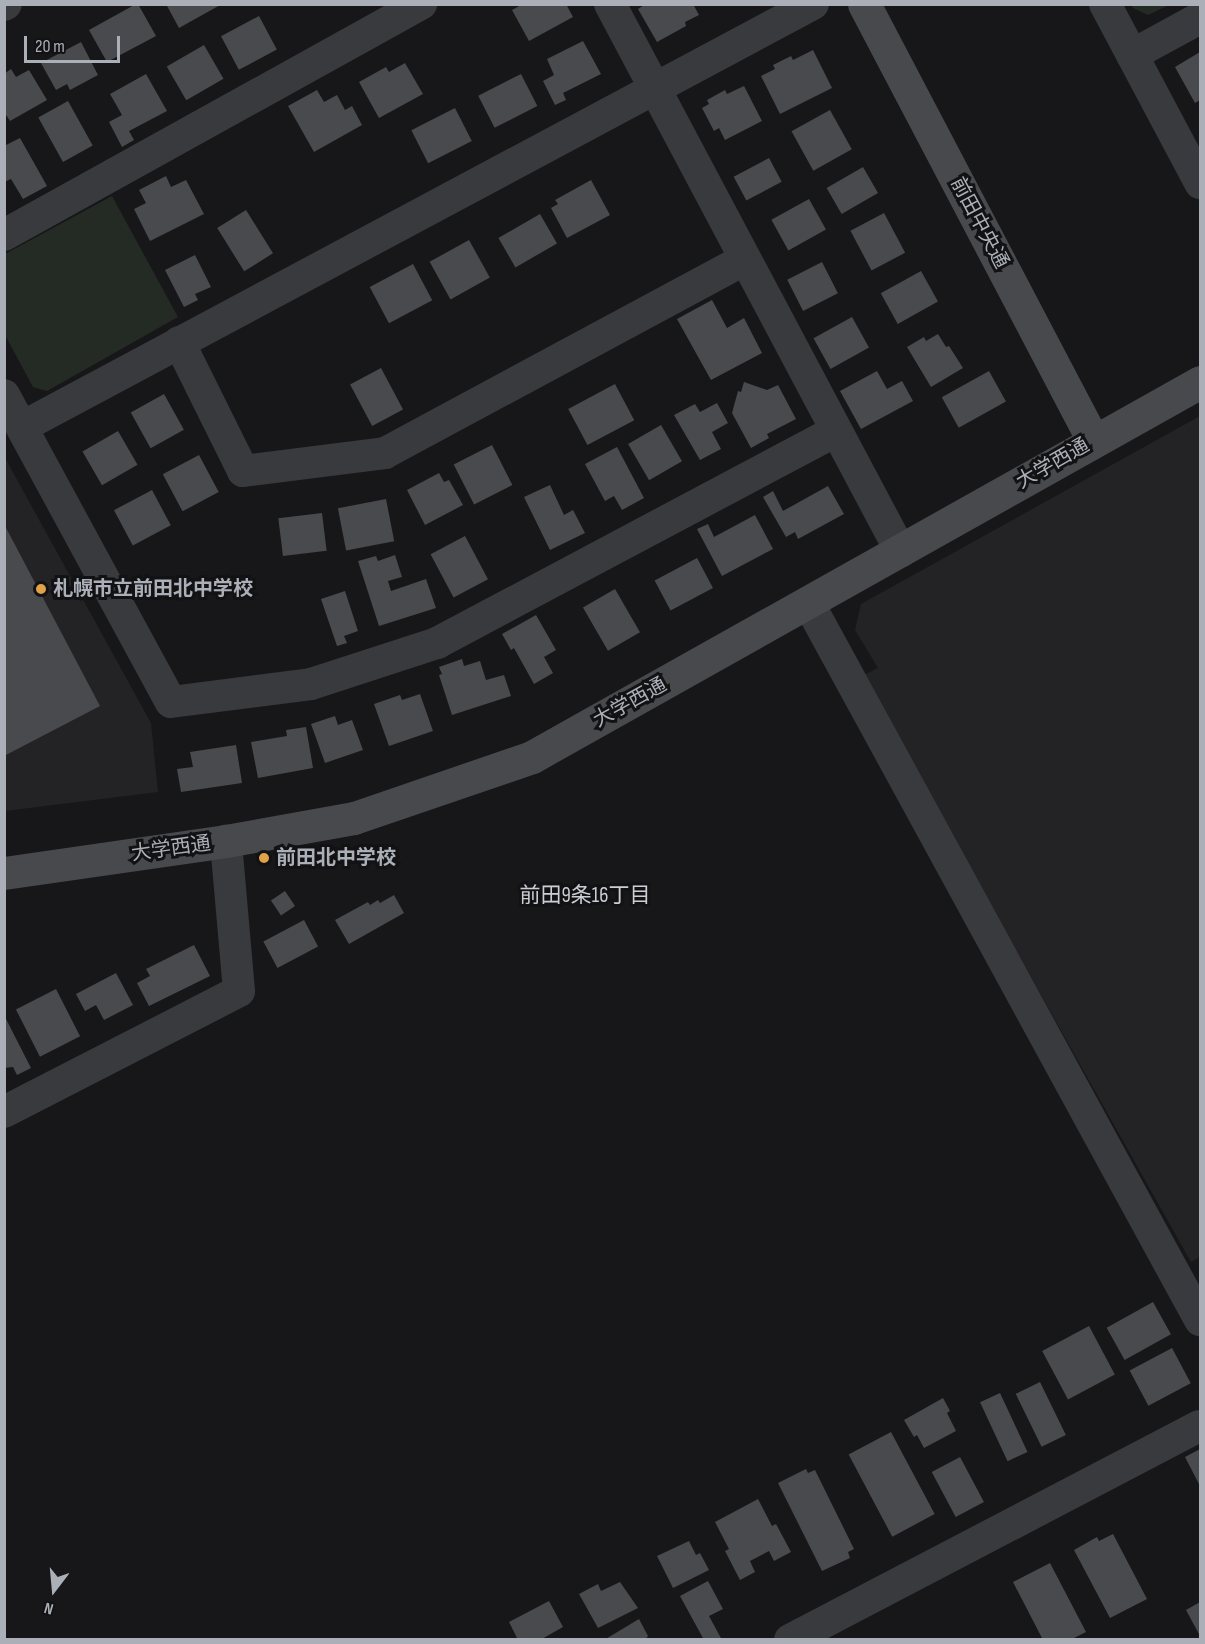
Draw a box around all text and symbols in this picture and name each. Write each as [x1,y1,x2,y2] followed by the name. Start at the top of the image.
[27,24,123,62] scale bar
[35,36,65,57] text: 20 m
[945,173,1013,273] street label: 前田中央通
[1012,434,1094,494] street label: 大学西通
[53,577,253,601] place label: 札幌市立前田北中学校
[34,582,48,596] marker: 札幌市立前田北中学校
[589,673,671,733] street label: 大学西通
[130,832,212,866] street label: 大学西通
[276,846,396,870] place label: 前田北中学校
[257,851,271,865] marker: 前田北中学校
[520,883,650,909] district label: 前田9条16丁目
[24,1560,84,1620] north arrow
[42,1597,56,1618] text: N

